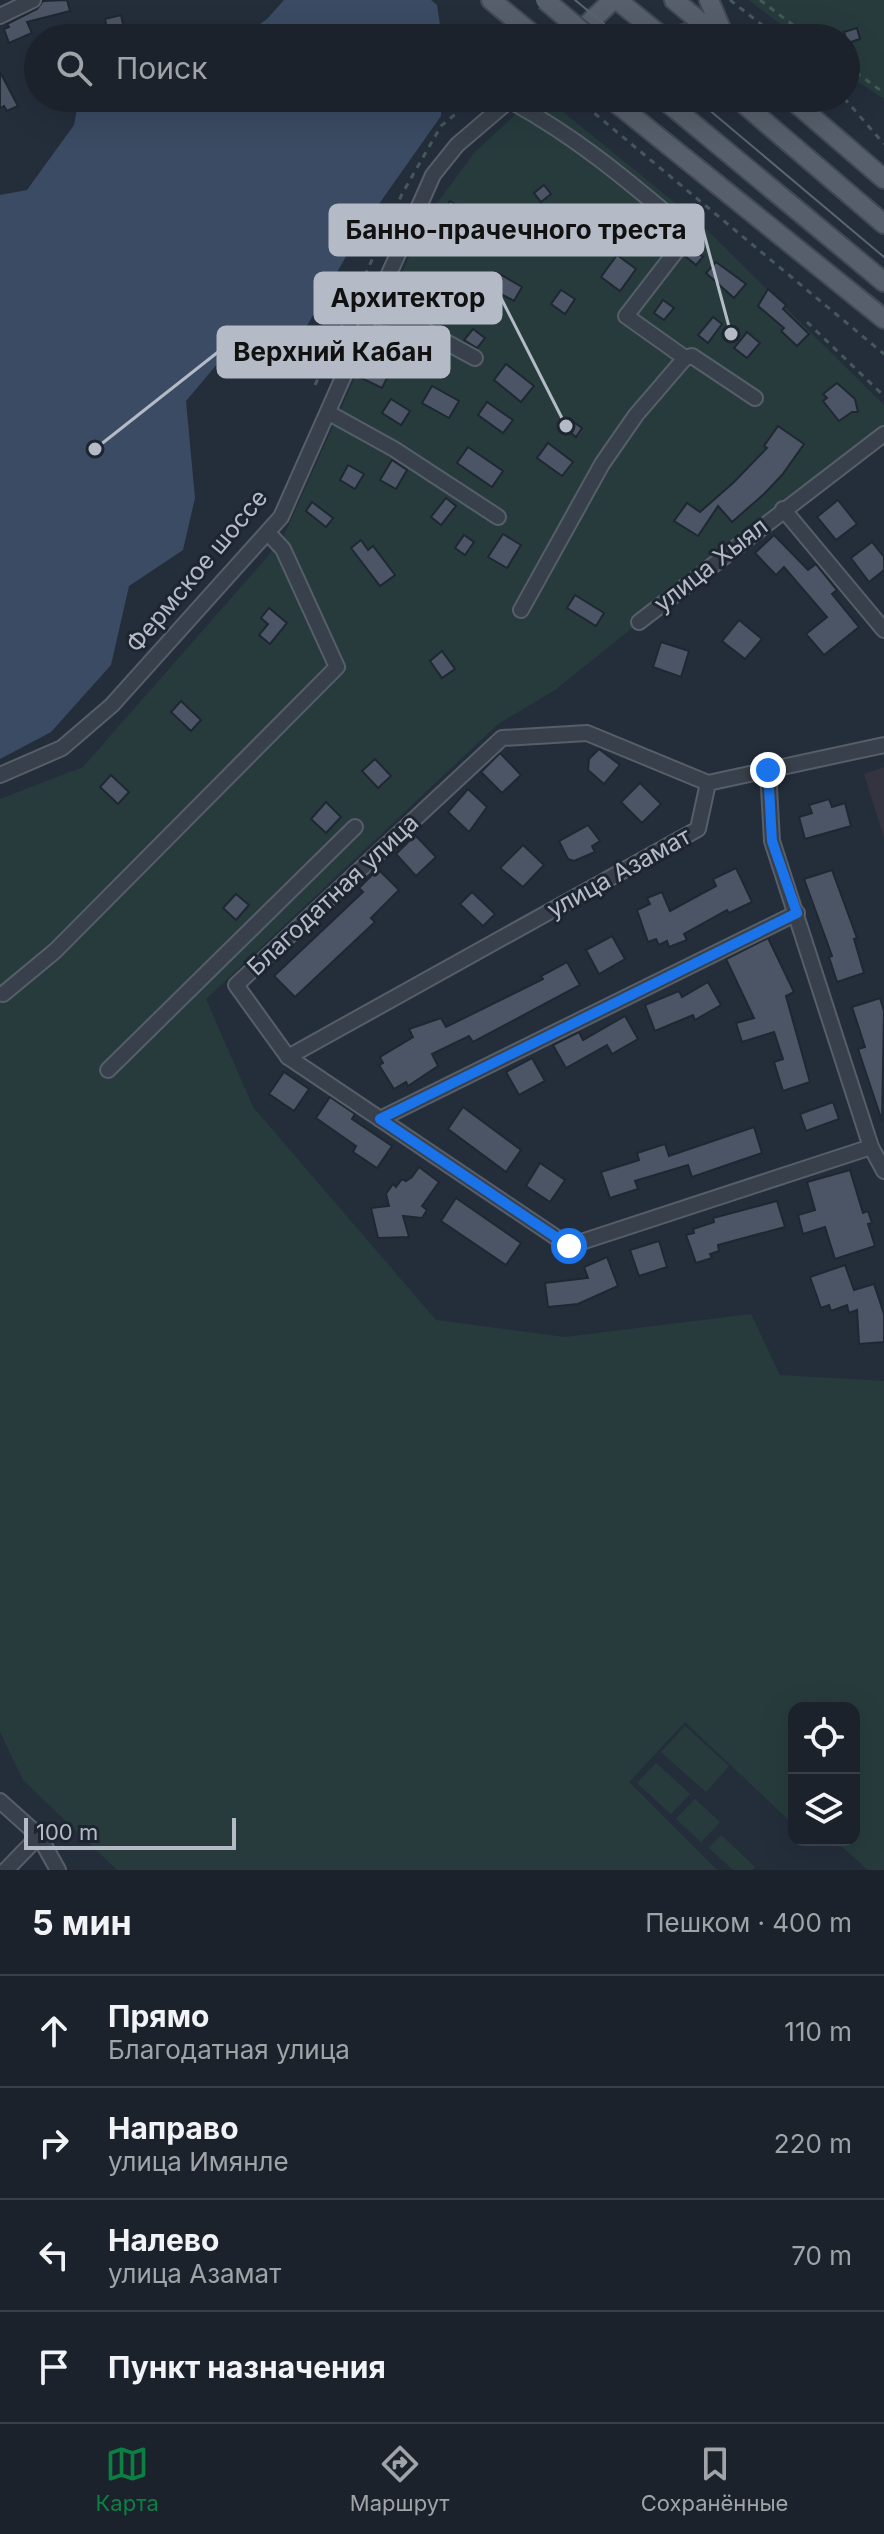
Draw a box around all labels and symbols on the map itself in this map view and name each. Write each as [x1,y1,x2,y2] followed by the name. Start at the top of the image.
[330,205,703,255] callout: Банно-прачечного треста
[345,214,687,245] text: Банно-прачечного треста
[315,273,501,323] callout: Архитектор
[331,282,485,313] text: Архитектор
[218,327,449,377] callout: Верхний Кабан
[233,336,433,367] text: Верхний Кабан
[120,483,273,658] street label: Фермское шоссе
[648,511,773,618] street label: улица Хыял
[750,752,786,788] route end
[241,808,424,981] street label: Благодатная улица
[542,821,696,924] street label: улица Азамат
[551,1228,587,1264] route start
[24,1814,236,1850] scale bar

